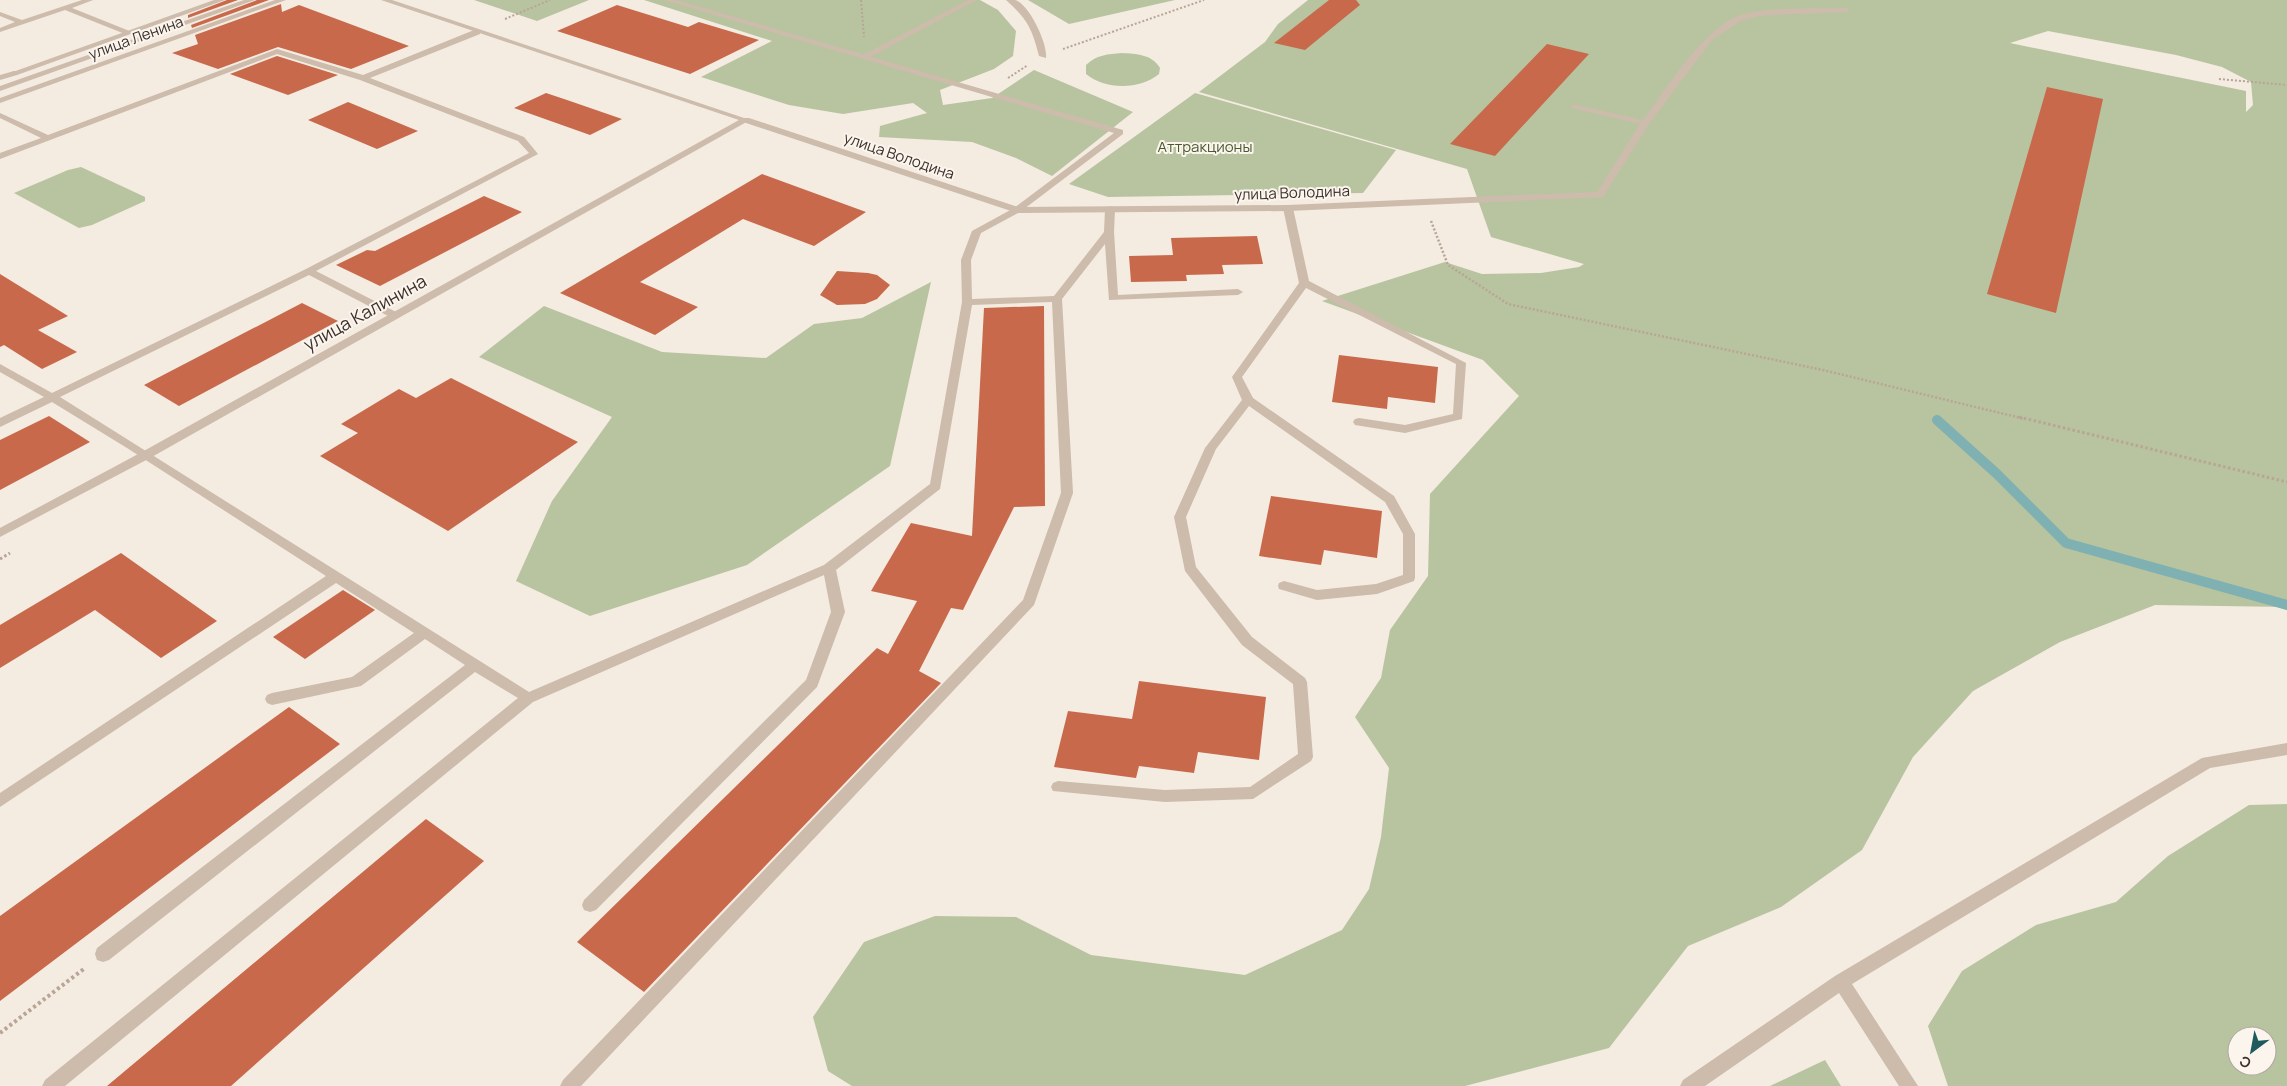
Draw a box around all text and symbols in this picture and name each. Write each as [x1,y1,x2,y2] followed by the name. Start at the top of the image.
[86,11,186,64] street label: улица Ленина
[841,127,957,184] street label: улица Володина
[1158,136,1252,157] park label: Аттракционы
[1234,180,1350,205] street label: улица Володина
[299,268,430,356] street label: улица Калинина
[2227,1026,2277,1076] north arrow
[2235,1052,2254,1073] text: С

